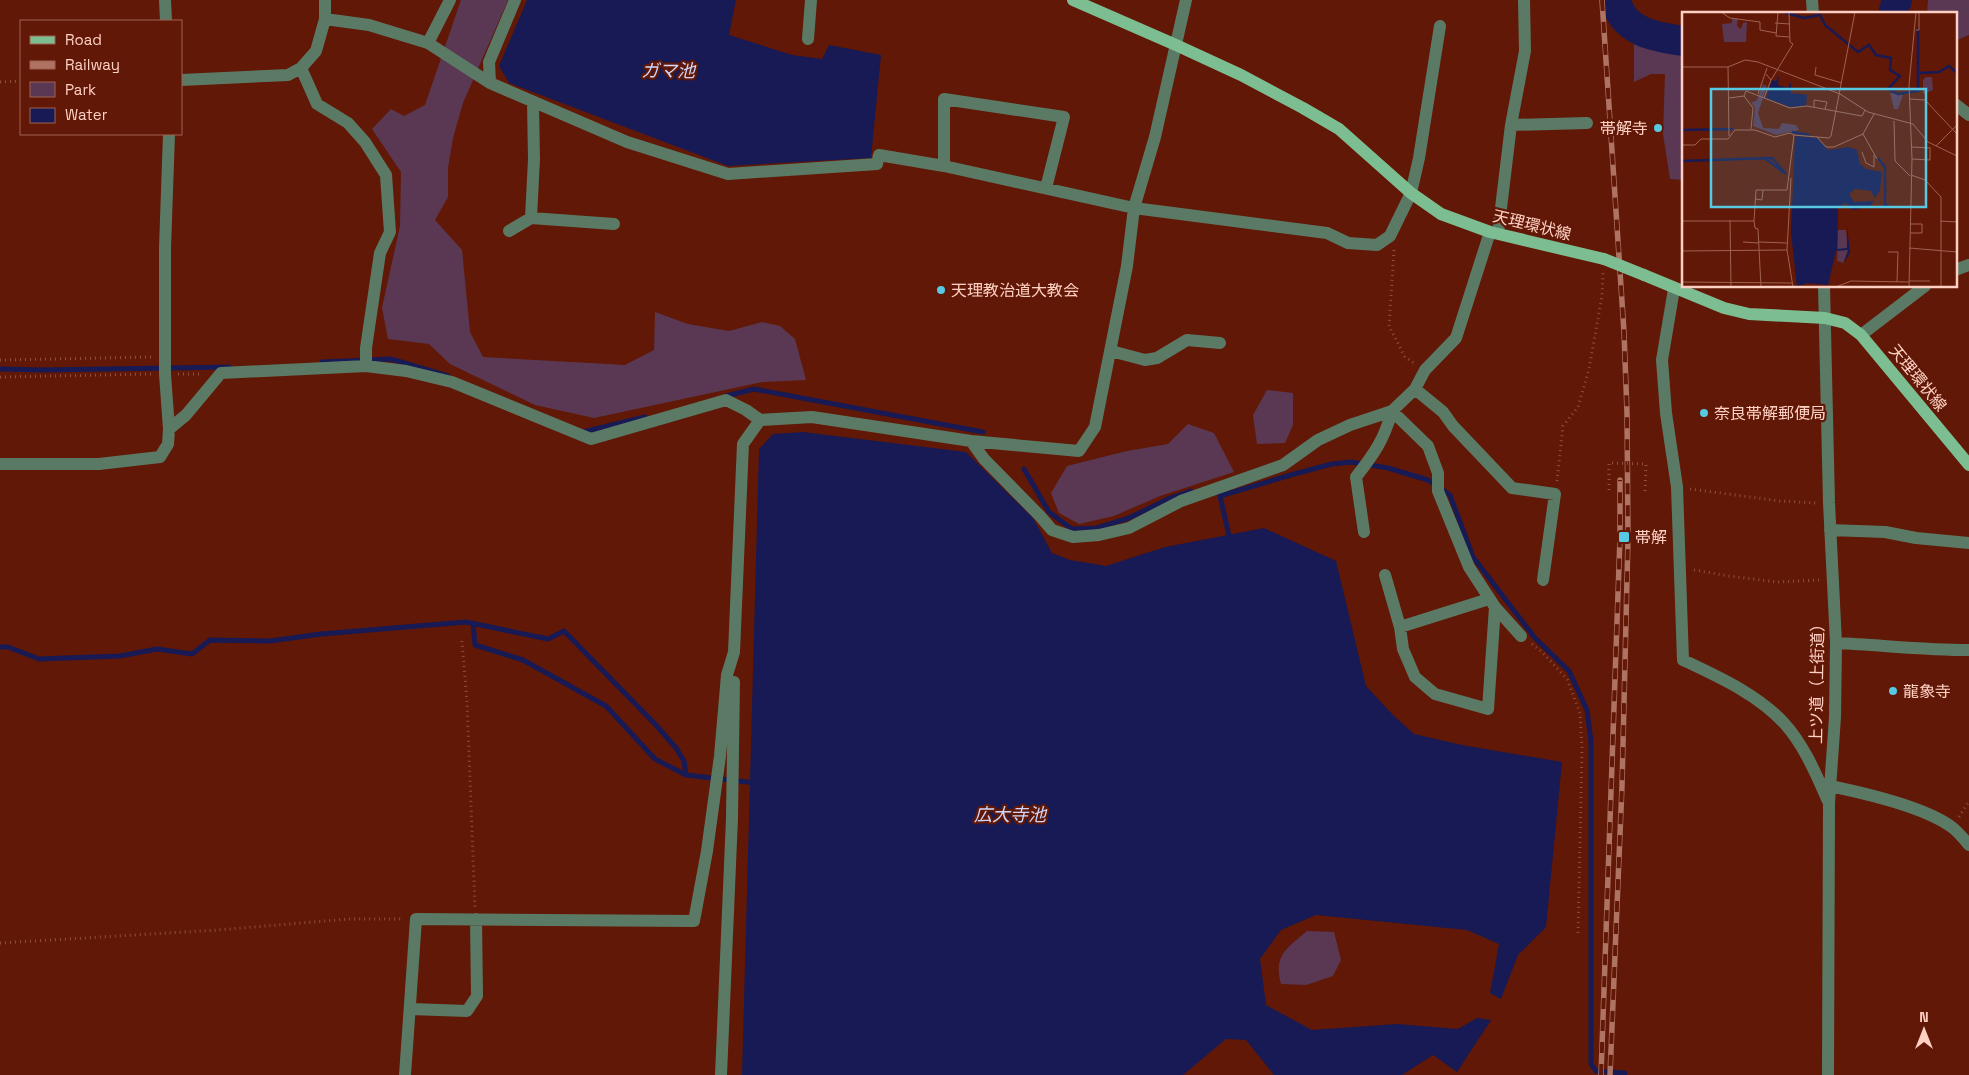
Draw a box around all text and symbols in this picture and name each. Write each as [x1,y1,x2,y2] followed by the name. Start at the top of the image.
[1682,12,1956,288] inset map
[20,20,182,135] legend
[65,30,102,49] text: Road
[65,55,120,74] text: Railway
[641,59,697,82] water label: ガマ池
[65,80,96,99] text: Park
[65,105,108,124] text: Water
[1600,118,1648,139] place label: 帯解寺
[1652,122,1664,134] marker: 帯解寺
[1491,205,1573,245] street label: 天理環状線
[951,280,1079,301] place label: 天理教治道大教会
[935,284,947,296] marker: 天理教治道大教会
[1885,340,1951,416] street label: 天理環状線
[1714,403,1826,424] place label: 奈良帯解郵便局
[1698,407,1710,419] marker: 奈良帯解郵便局
[1635,527,1667,548] place label: 帯解
[1617,530,1631,544] marker: 帯解
[1805,616,1829,744] street label: 上ツ道（上街道）
[1903,681,1951,702] place label: 龍象寺
[1887,685,1899,697] marker: 龍象寺
[974,803,1048,826] water label: 広大寺池
[1899,1005,1949,1055] north arrow
[1919,1008,1929,1026] text: N

